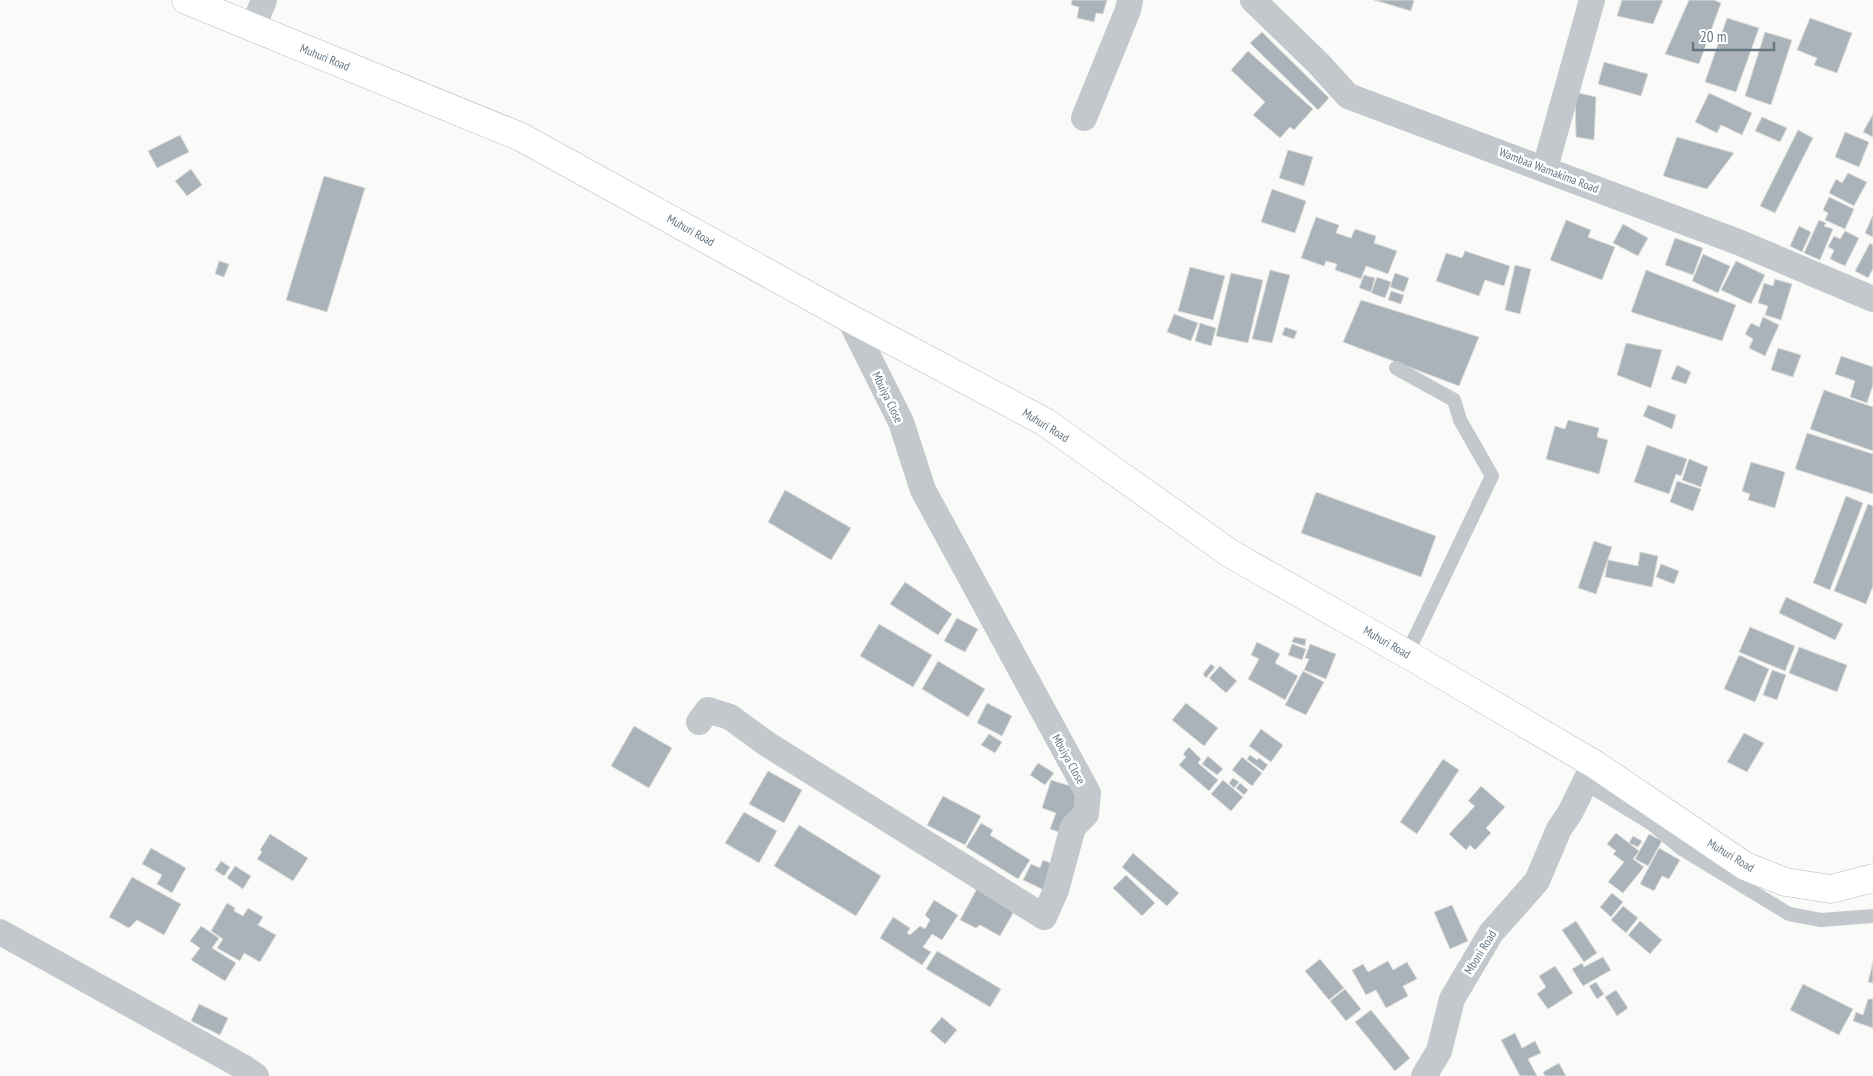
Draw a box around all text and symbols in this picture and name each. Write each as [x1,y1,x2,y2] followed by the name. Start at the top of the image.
[1693,20,1774,52] scale bar
[1700,27,1726,46] text: 20 m
[298,40,352,74] street label: Muhuri Road
[1497,144,1601,196] street label: Wambaa Wamakima Road
[665,211,717,249] street label: Muhuri Road
[869,369,907,425] street label: Mbuiya Close
[1020,405,1072,445] street label: Muhuri Road
[1361,622,1413,662] street label: Muhuri Road
[1049,731,1089,787] street label: Mbuiya Close
[1705,835,1757,875] street label: Muhuri Road
[1461,927,1499,977] street label: Mboni Road

